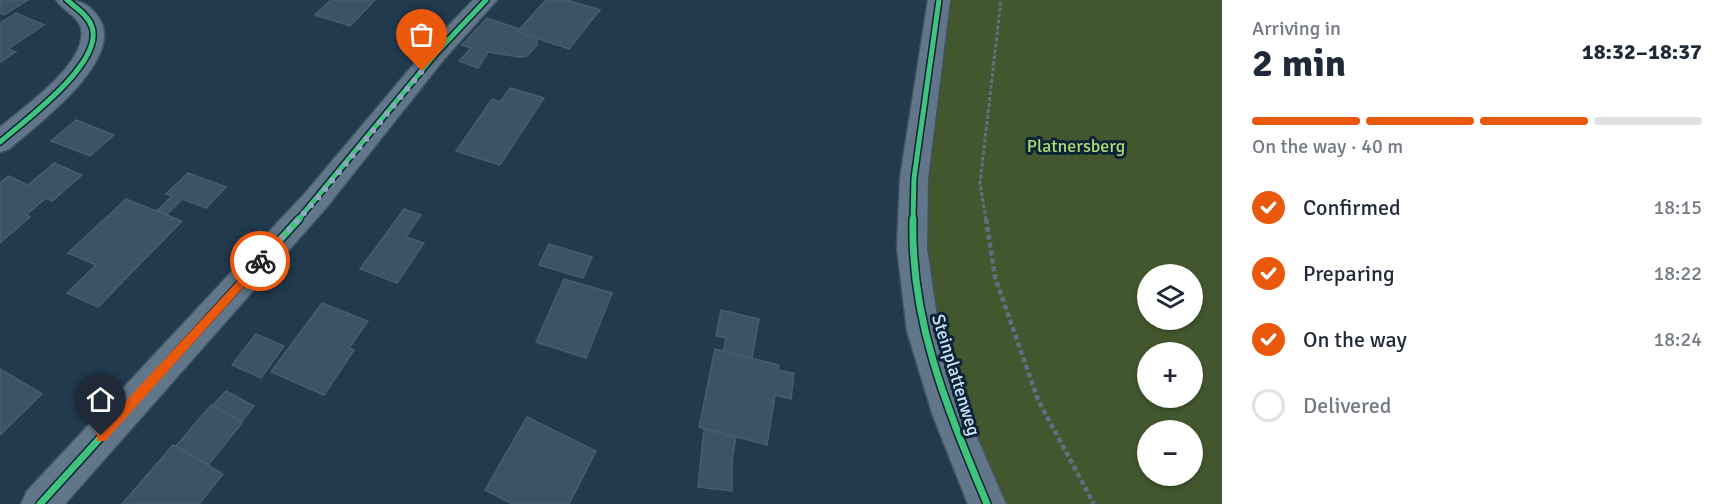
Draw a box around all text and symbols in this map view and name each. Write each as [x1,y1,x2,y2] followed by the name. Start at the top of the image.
[396,9,447,71] pin
[1252,16,1341,41] text: Arriving in
[405,18,438,51] icon: bag
[1582,38,1702,65] text: 18:32–18:37
[1252,39,1346,87] text: 2 min
[1252,134,1403,159] text: On the way · 40 m
[1027,135,1125,157] park label: Platnersberg
[1252,191,1285,224] icon: check
[1303,194,1401,221] text: Confirmed
[1653,195,1702,220] text: 18:15
[230,231,290,291] courier
[244,245,277,278] icon: bike
[1252,257,1285,290] icon: check
[1303,260,1395,287] text: Preparing
[1653,261,1702,286] text: 18:22
[1137,264,1203,486] map controls
[1137,264,1203,330] button: layers
[927,312,985,438] street label: Steinplattenweg
[1252,323,1285,356] icon: check
[1303,326,1407,353] text: On the way
[1653,327,1702,352] text: 18:24
[1137,342,1203,408] button: +
[75,374,126,436] pin
[84,383,117,416] icon: home
[1303,392,1391,419] text: Delivered
[1137,420,1203,486] button: −

